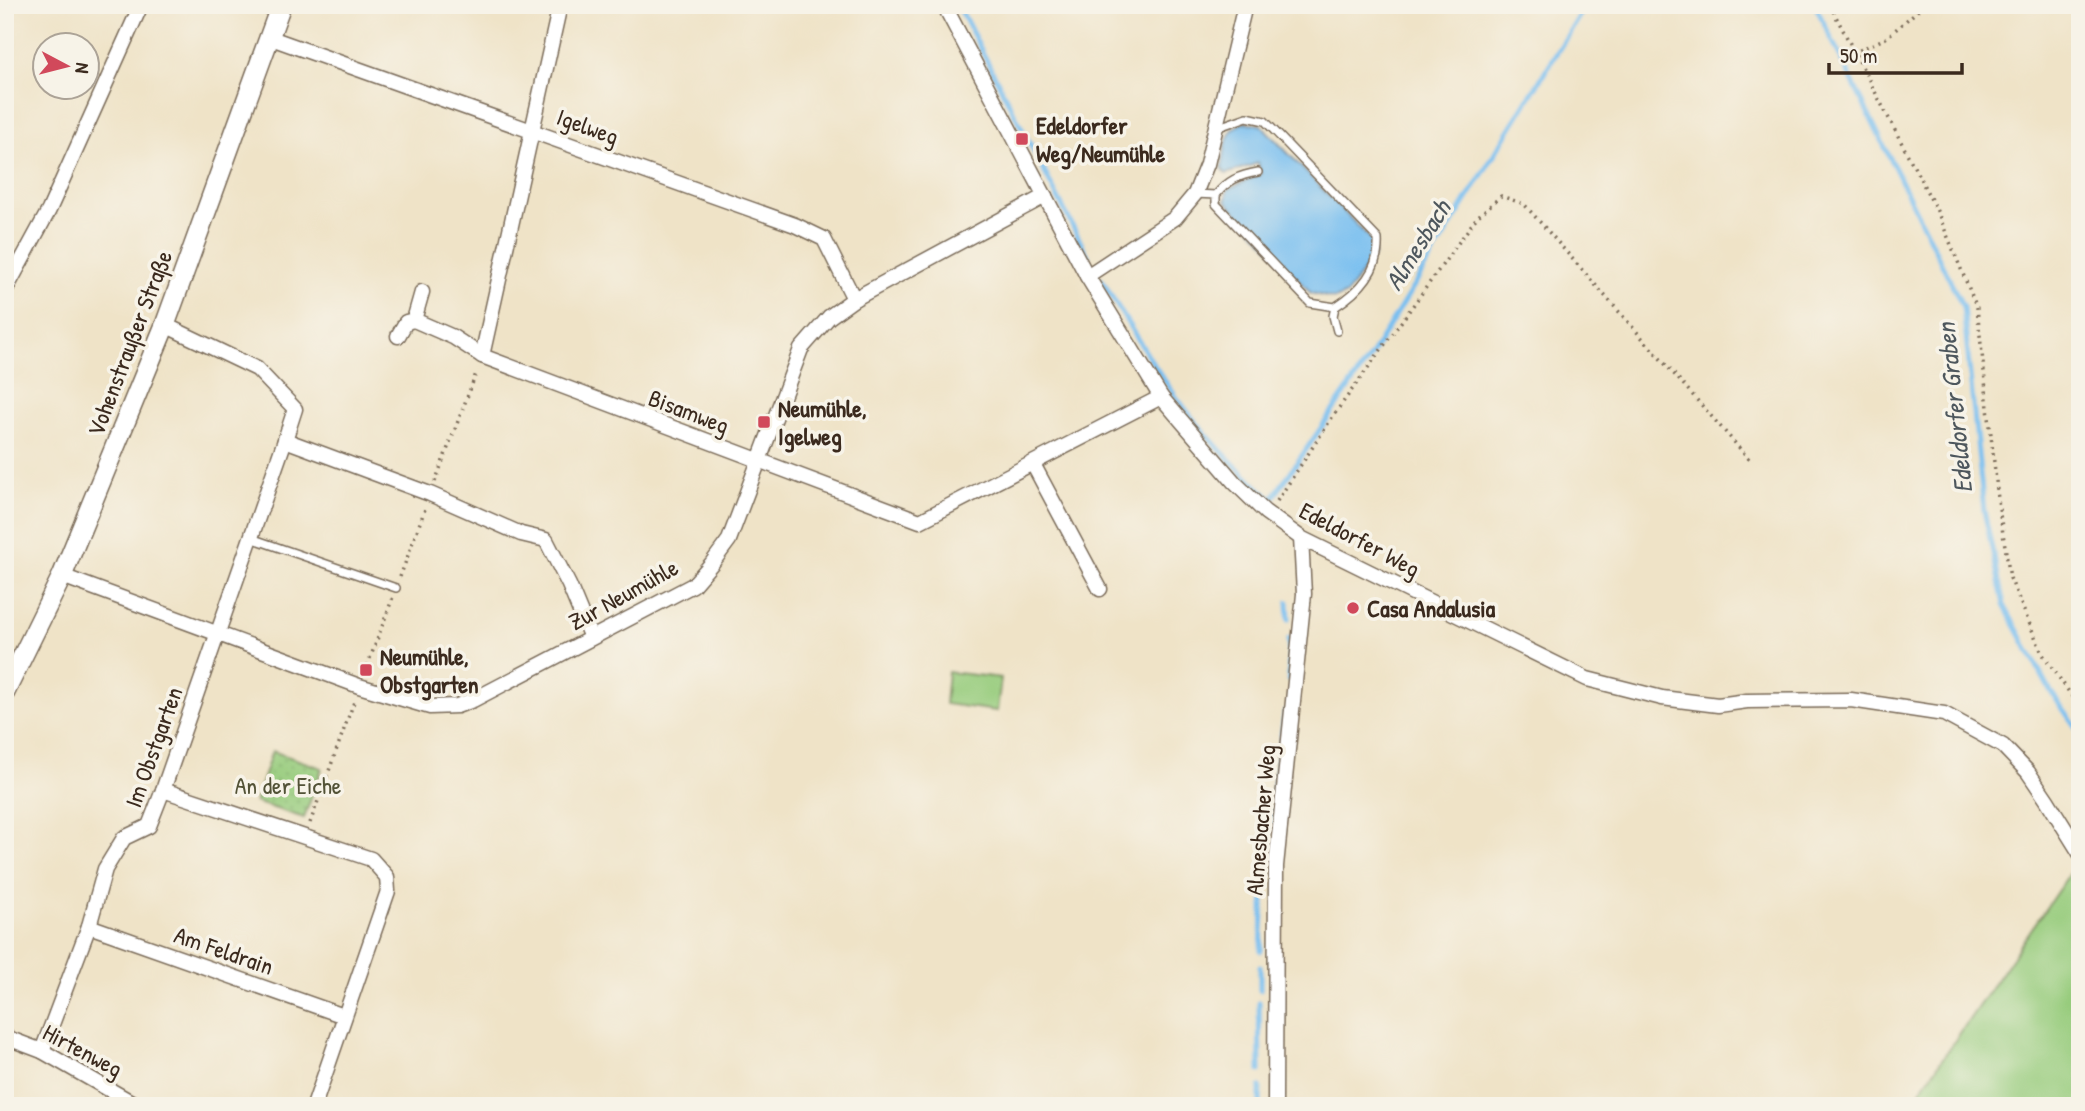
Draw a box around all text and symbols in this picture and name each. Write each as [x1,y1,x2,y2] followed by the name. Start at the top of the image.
[32,32,102,102] north arrow
[1829,32,1962,76] scale bar
[1840,41,1877,70] text: 50 m
[69,61,96,75] text: N
[553,100,623,152] street label: Igelweg
[1036,109,1165,170] place label: Edeldorfer Weg/Neumühle
[1014,131,1030,147] marker: Edeldorfer Weg/Neumühle
[1376,192,1459,296] water label: Almesbach
[79,245,179,440] street label: Vohenstraußer Straße
[1927,319,1980,495] water label: Edeldorfer Graben
[644,381,734,441] street label: Bisamweg
[778,392,867,453] place label: Neumühle, Igelweg
[756,414,772,430] marker: Neumühle, Igelweg
[1294,494,1426,584] street label: Edeldorfer Weg
[563,551,684,637] street label: Zur Neumühle
[1367,592,1496,624] place label: Casa Andalusia
[1345,600,1361,616] marker: Casa Andalusia
[380,640,479,701] place label: Neumühle, Obstgarten
[358,662,374,678] marker: Neumühle, Obstgarten
[116,682,190,812] street label: Im Obstgarten
[1237,743,1283,897] street label: Almesbacher Weg
[235,769,342,801] park label: An der Eiche
[170,918,278,982] street label: Am Feldrain
[38,1016,128,1084] street label: Hirtenweg

